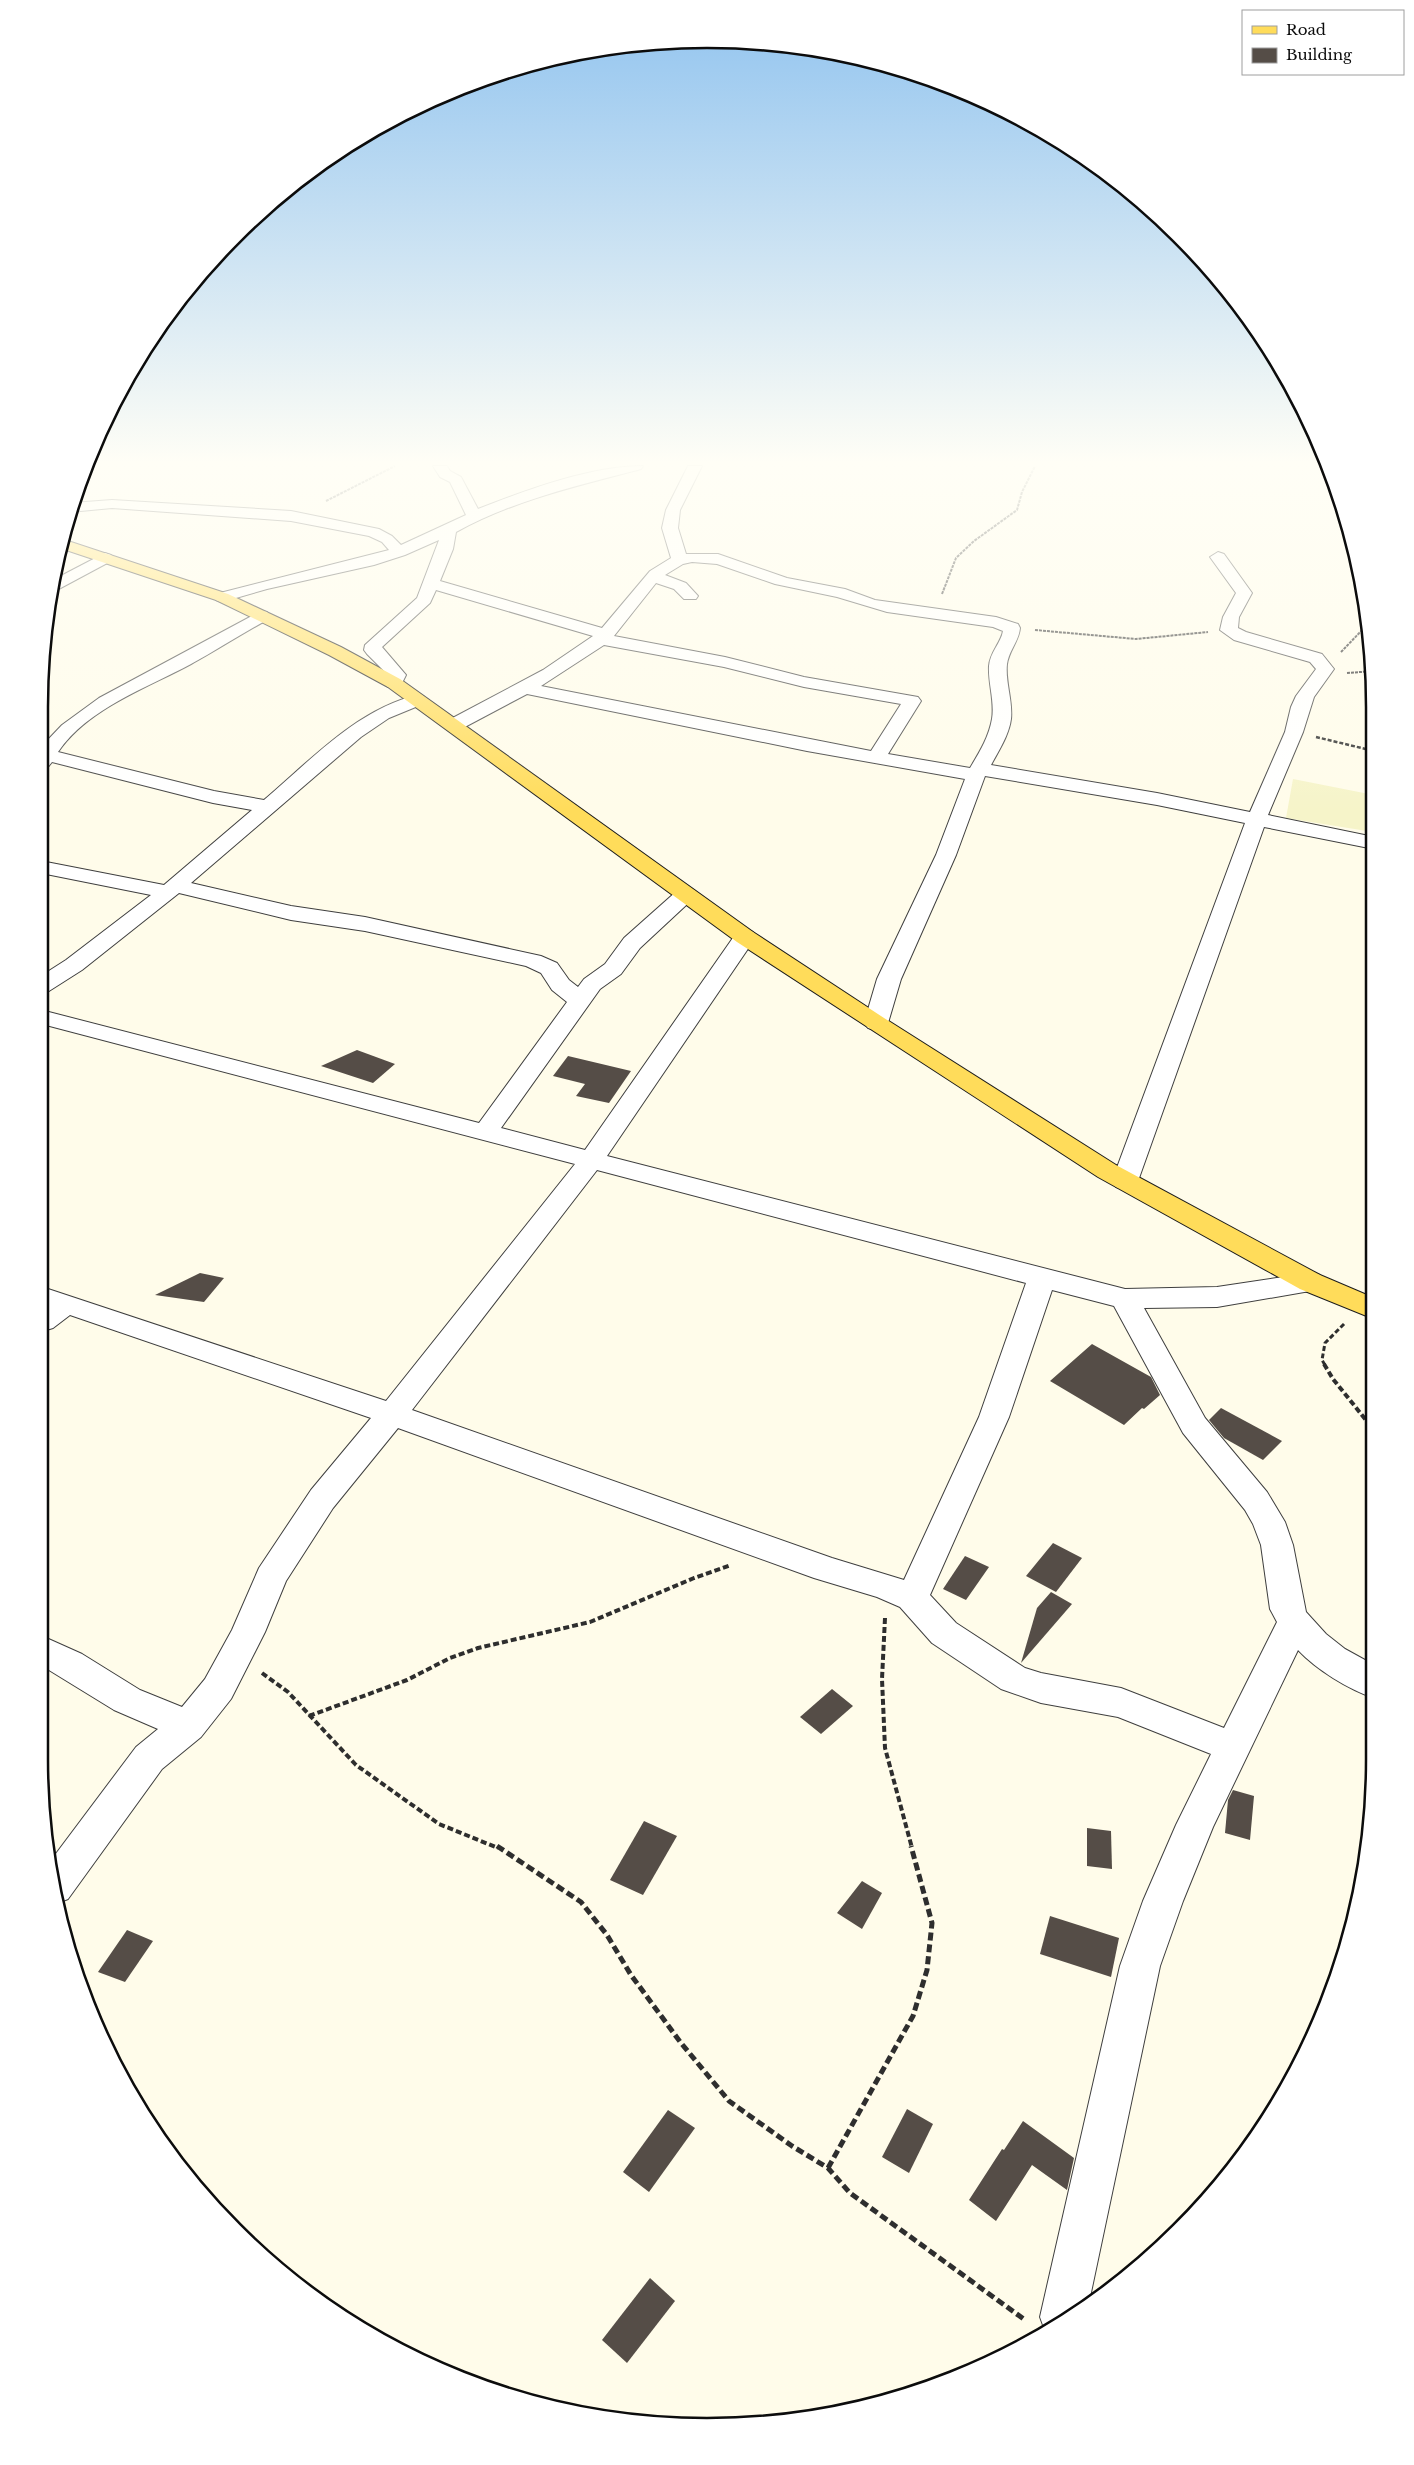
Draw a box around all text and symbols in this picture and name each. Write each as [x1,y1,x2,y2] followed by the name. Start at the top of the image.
[1242,10,1404,75] legend
[1286,20,1326,39] text: Road
[1286,45,1353,64] text: Building

